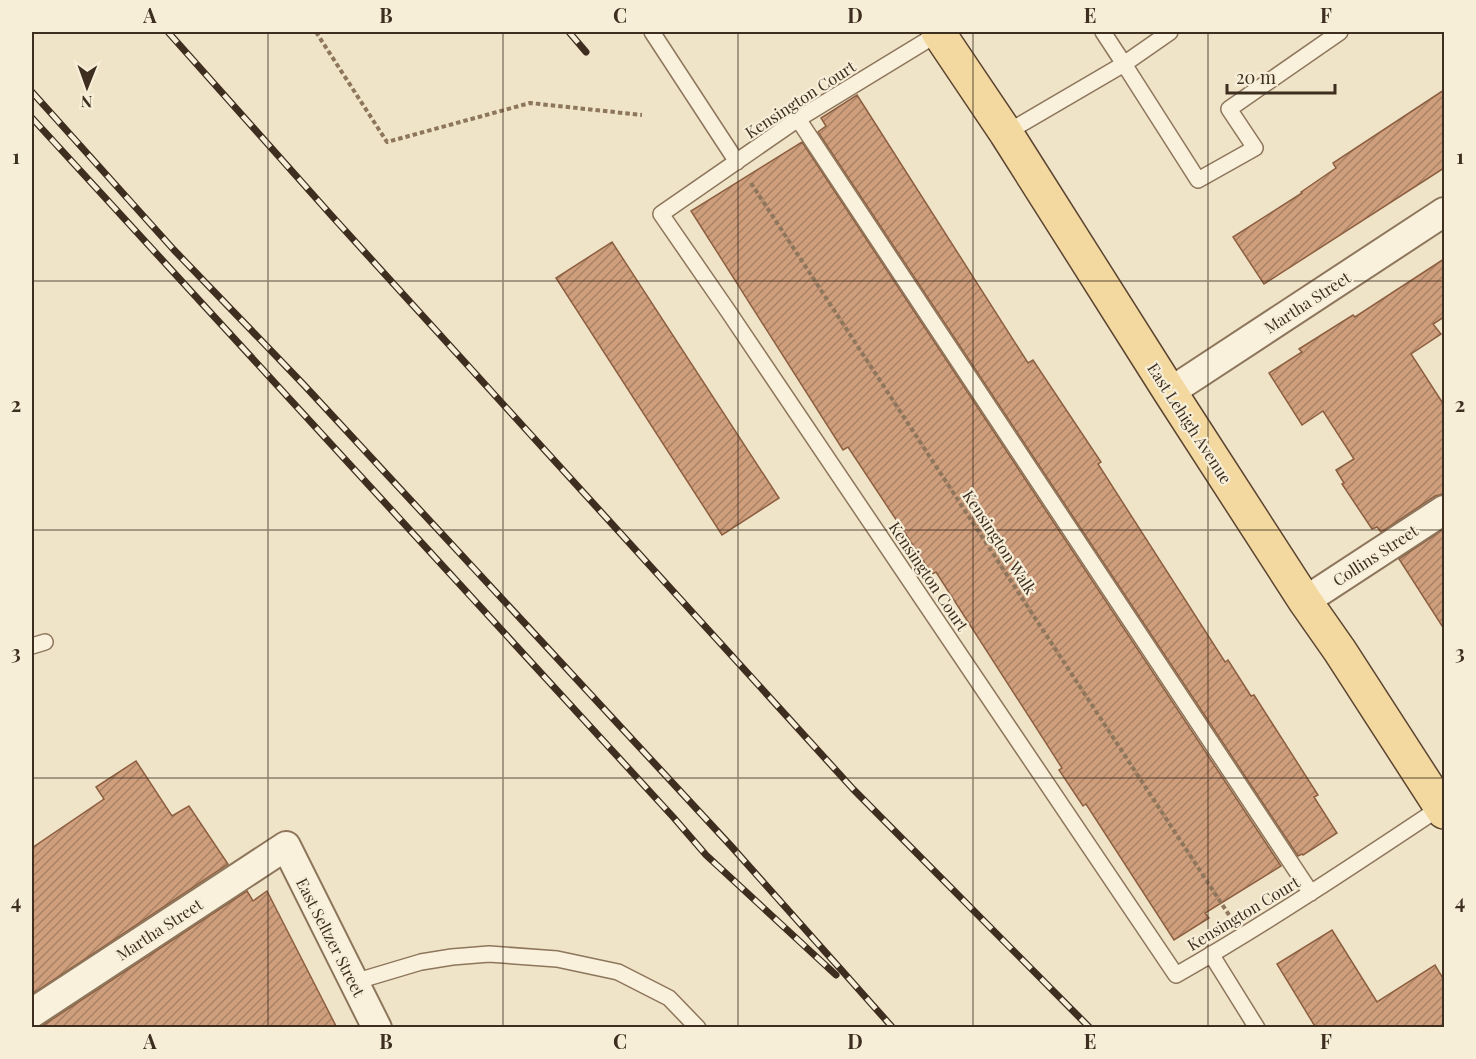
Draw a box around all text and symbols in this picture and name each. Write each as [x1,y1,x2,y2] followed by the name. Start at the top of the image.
[142,1,157,28] text: A
[379,1,393,28] text: B
[613,1,627,28] text: C
[847,1,863,28] text: D
[1084,1,1096,28] text: E
[1320,1,1332,28] text: F
[741,55,860,143] street label: Kensington Court
[57,57,117,117] north arrow
[1227,57,1335,95] scale bar
[1236,65,1276,89] text: 20 m
[80,92,93,113] text: N
[12,142,20,169] text: 1
[1456,142,1464,169] text: 1
[1260,266,1354,338] street label: Martha Street
[1143,359,1237,487] street label: East Lehigh Avenue
[11,390,21,417] text: 2
[1455,390,1465,417] text: 2
[958,486,1042,598] street label: Kensington Walk
[885,517,974,635] street label: Kensington Court
[1329,520,1422,590] street label: Collins Street
[11,638,21,665] text: 3
[1455,638,1465,665] text: 3
[1183,871,1303,955] street label: Kensington Court
[292,874,370,1000] street label: East Seltzer Street
[11,887,21,914] text: 4
[1455,887,1465,914] text: 4
[112,893,206,965] street label: Martha Street
[142,1027,157,1054] text: A
[379,1027,393,1054] text: B
[613,1027,627,1054] text: C
[847,1027,863,1054] text: D
[1084,1027,1096,1054] text: E
[1320,1027,1332,1054] text: F

